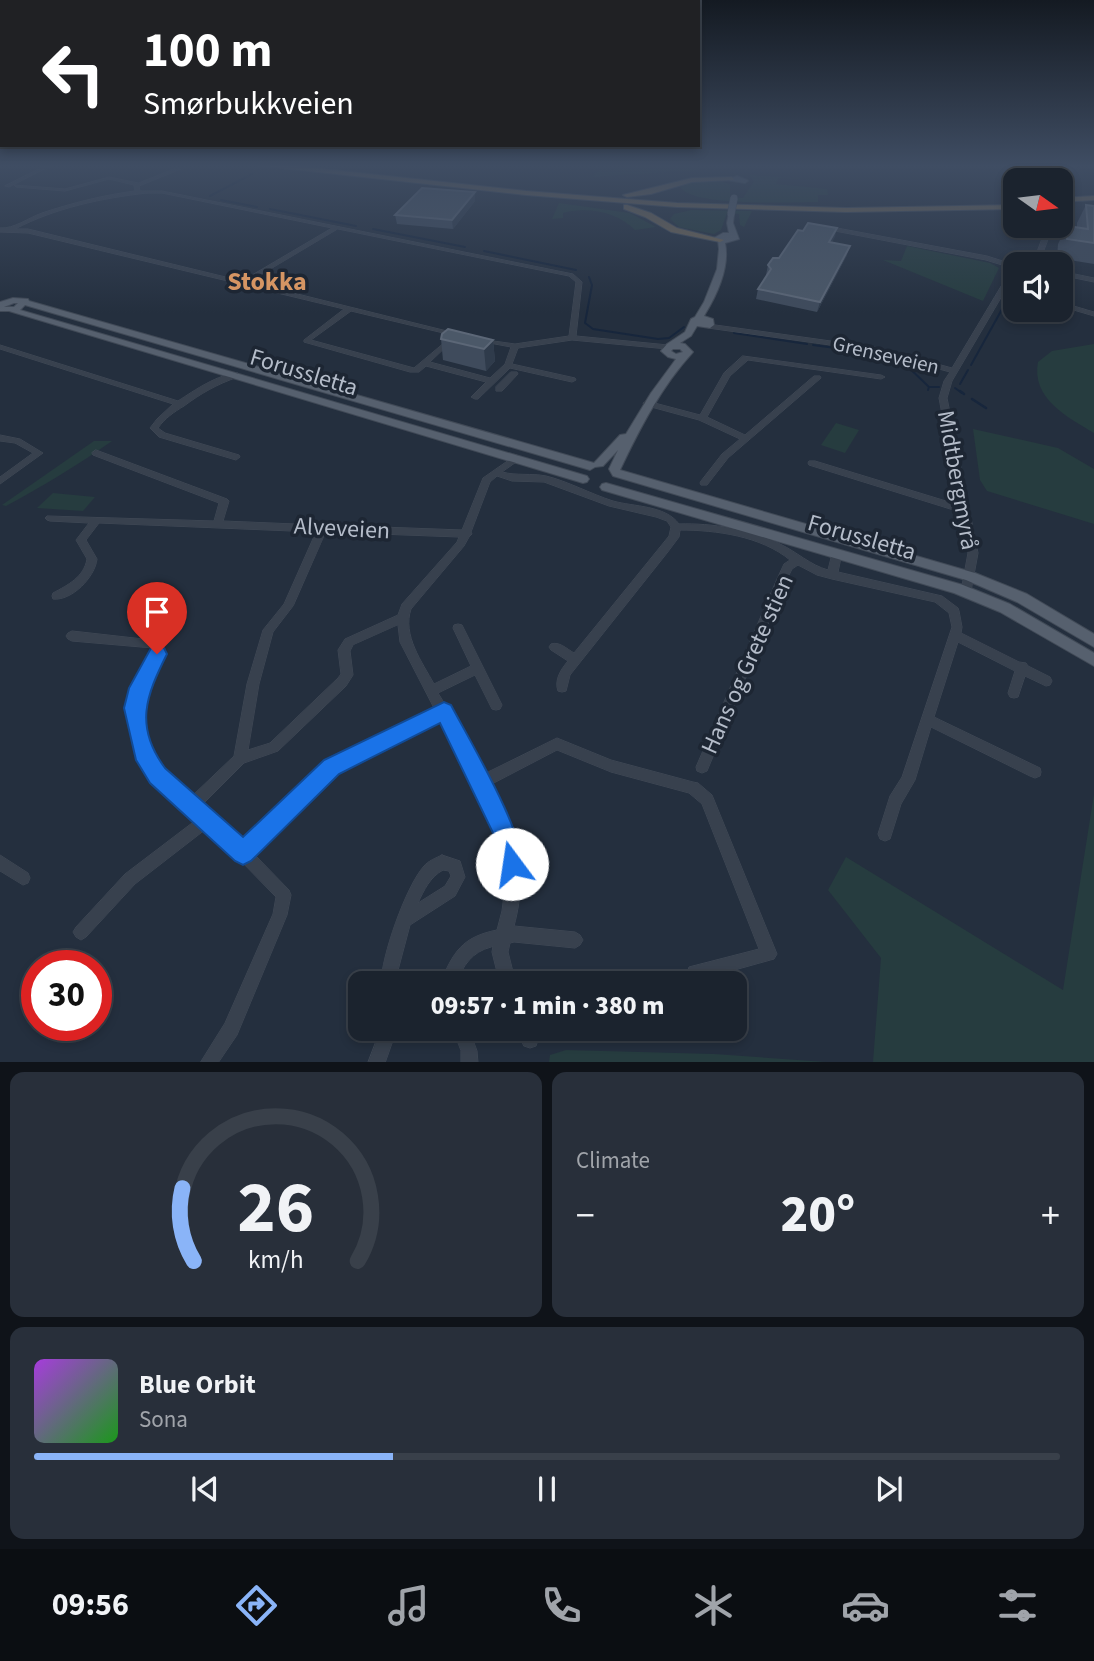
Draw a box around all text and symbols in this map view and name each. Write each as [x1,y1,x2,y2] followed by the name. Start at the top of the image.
[143,16,272,86] text: 100 m
[28,28,119,119] icon: left
[143,81,354,127] text: Smørbukkveien
[1003,168,1073,238] north arrow
[1003,168,1073,322] map controls
[1003,252,1073,322] button: sound
[227,263,307,300] district label: Stokka
[830,328,942,382] street label: Grenseveien
[246,339,362,405] street label: Forussletta
[928,408,987,553] street label: Midtbergmyrå
[804,505,920,570] street label: Forussletta
[293,509,391,548] street label: Alveveien
[692,569,803,760] street label: Hans og Grete stien
[127,582,187,654] pin
[138,593,176,631] icon: arrive
[475,827,549,901] position arrow
[21,950,112,1041] speed limit sign: 30
[431,987,664,1024] text: 09:57 · 1 min · 380 m
[576,1144,650,1177] text: Climate
[238,1156,314,1260] text: 26
[781,1178,855,1252] text: 20°
[576,1189,595,1243] text: −
[1041,1189,1060,1243] text: +
[248,1241,304,1277] text: km/h
[139,1366,256,1403] text: Blue Orbit
[139,1403,188,1436] text: Sona
[186,1470,224,1508] icon: previous
[528,1470,566,1508] icon: pause
[870,1470,908,1508] icon: next
[232,1581,281,1630] icon: directions
[384,1581,433,1630] icon: music
[537,1581,586,1630] icon: phone
[689,1581,738,1630] icon: climate
[841,1581,890,1630] icon: car
[993,1581,1042,1630] icon: filters
[52,1582,129,1628] text: 09:56

